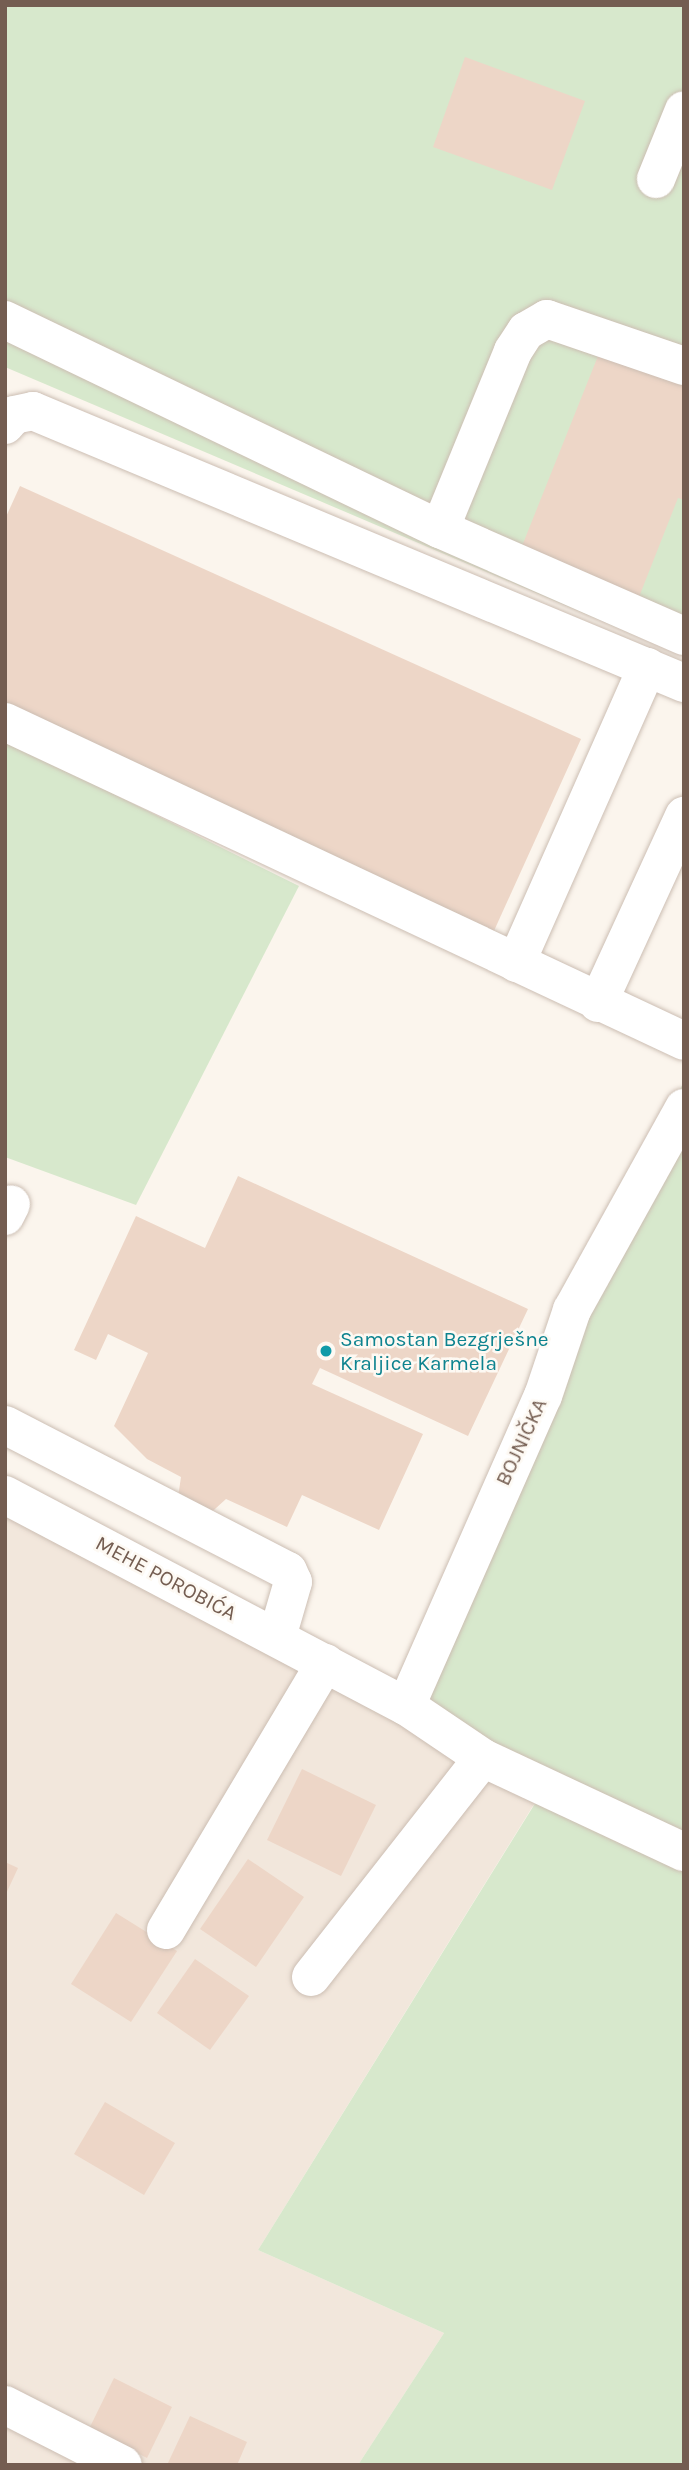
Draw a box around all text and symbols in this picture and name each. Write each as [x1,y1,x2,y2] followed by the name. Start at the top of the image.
[340,1326,549,1376] place label: Samostan Bezgrješne Kraljice Karmela
[318,1343,334,1359] marker: Samostan Bezgrješne Kraljice Karmela
[490,1395,552,1489] street label: BOJNIČKA
[91,1530,241,1626] street label: MEHE POROBIĆA

